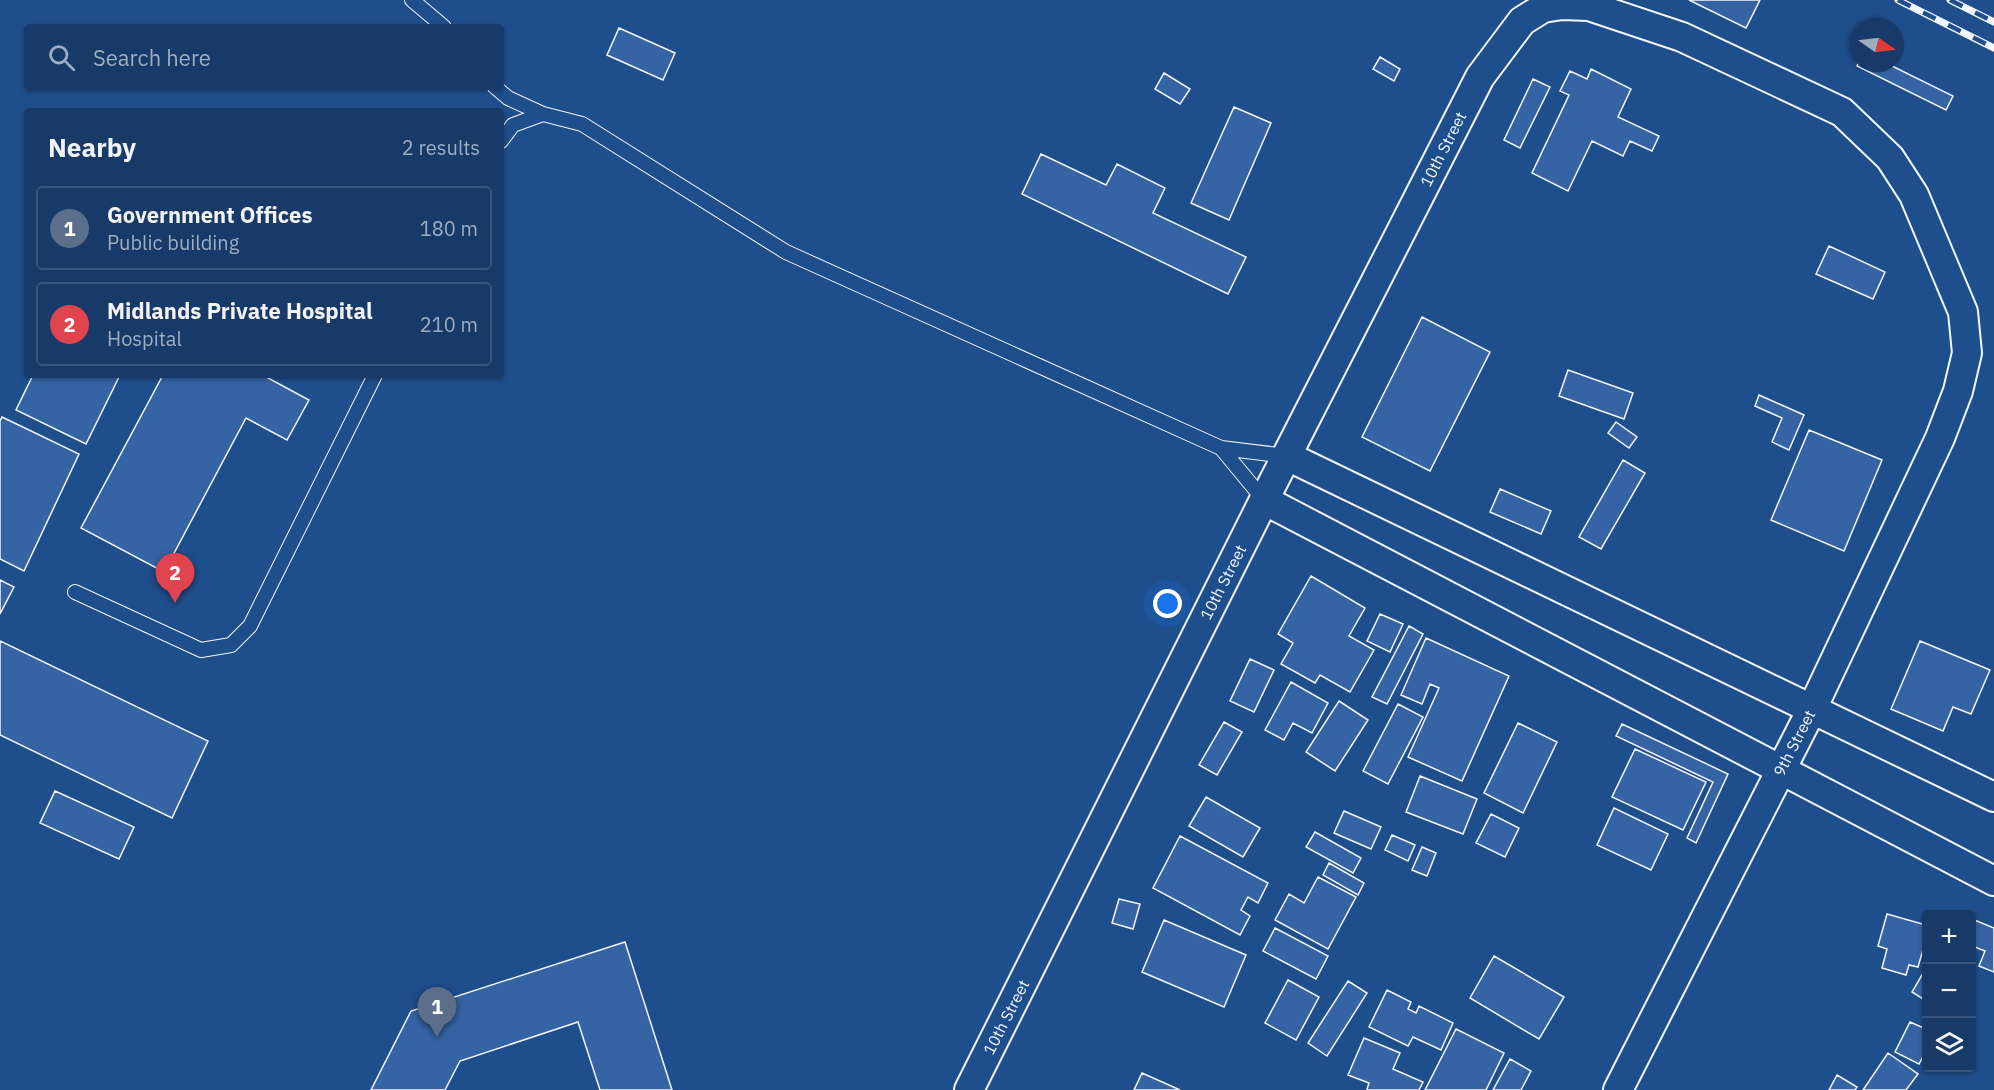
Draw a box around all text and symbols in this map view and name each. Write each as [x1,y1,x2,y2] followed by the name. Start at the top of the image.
[1850,18,1904,72] north arrow
[24,24,504,90] search box
[45,41,78,74] icon: search
[93,43,211,72] text: Search here
[1416,108,1470,190] street label: 10th Street
[48,130,136,164] text: Nearby
[402,134,480,161] text: 2 results
[107,200,313,229] text: Government Offices
[64,215,76,242] text: 1
[420,215,478,242] text: 180 m
[107,229,239,256] text: Public building
[107,296,373,325] text: Midlands Private Hospital
[64,311,76,338] text: 2
[420,311,478,338] text: 210 m
[107,325,182,352] text: Hospital
[1196,541,1250,623] street label: 10th Street
[156,554,195,603] pin: 2
[1153,589,1182,618] your location
[1769,706,1819,780] street label: 9th Street
[1922,910,1976,1072] map controls
[1922,910,1976,964] button: +
[1922,964,1976,1018] button: −
[979,976,1033,1058] street label: 10th Street
[418,988,456,1037] pin: 1
[1922,1018,1976,1072] button: layers

